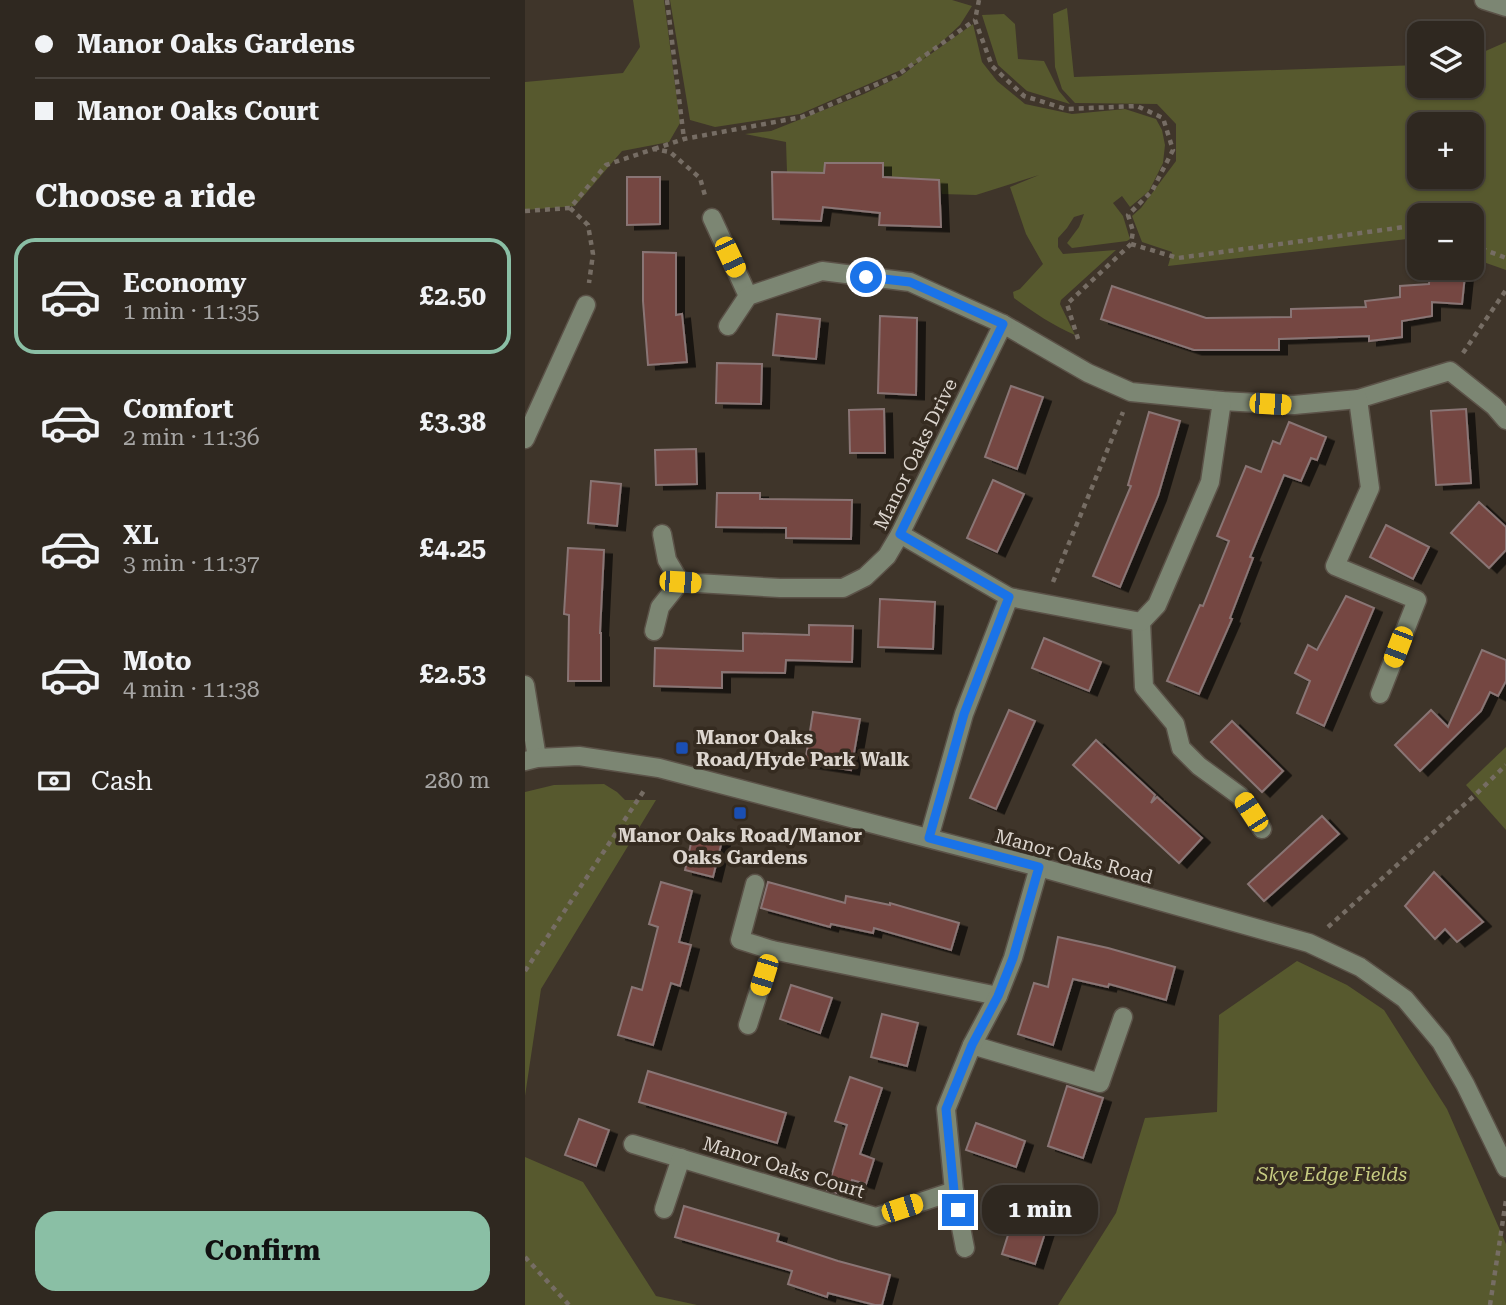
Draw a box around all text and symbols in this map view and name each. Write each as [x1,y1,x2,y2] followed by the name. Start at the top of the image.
[1407,21,1484,280] map controls
[1407,21,1484,98] button: layers
[77,29,355,59] text: Manor Oaks Gardens
[77,96,319,126] text: Manor Oaks Court
[1407,112,1484,189] button: +
[35,177,256,215] text: Choose a ride
[1407,203,1484,280] button: −
[712,234,749,280] car
[850,261,882,293] route start
[39,265,102,328] icon: car
[123,268,246,298] text: Economy
[420,281,486,311] text: £2.50
[123,298,260,325] text: 1 min · 11:35
[869,375,962,534] street label: Manor Oaks Drive
[39,391,102,454] icon: car
[1249,392,1292,416] car
[123,394,233,424] text: Comfort
[420,407,486,437] text: £3.38
[123,424,260,451] text: 2 min · 11:36
[39,517,102,580] icon: car
[123,520,159,550] text: XL
[420,533,486,563] text: £4.25
[123,550,260,577] text: 3 min · 11:37
[659,570,702,594] car
[1381,624,1416,670] car
[39,643,102,706] icon: car
[123,646,192,676] text: Moto
[420,659,486,689] text: £2.53
[123,676,260,703] text: 4 min · 11:38
[696,726,910,771] place label: Manor Oaks Road/Hyde Park Walk
[674,740,690,756] marker: Manor Oaks Road/Hyde Park Walk
[35,762,73,800] icon: cash
[91,766,153,796] text: Cash
[425,767,490,794] text: 280 m
[1231,789,1272,835] car
[732,805,748,821] marker: Manor Oaks Road/Manor Oaks Gardens
[618,824,862,869] place label: Manor Oaks Road/Manor Oaks Gardens
[992,824,1155,889] street label: Manor Oaks Road
[748,952,781,998] car
[700,1132,868,1203] street label: Manor Oaks Court
[1256,1163,1407,1186] park label: Skye Edge Fields
[983,1186,1098,1234] callout: 1 min
[879,1192,926,1224] car
[942,1194,974,1226] route end
[1008,1196,1072,1223] text: 1 min
[35,1211,490,1291] button: Confirm

